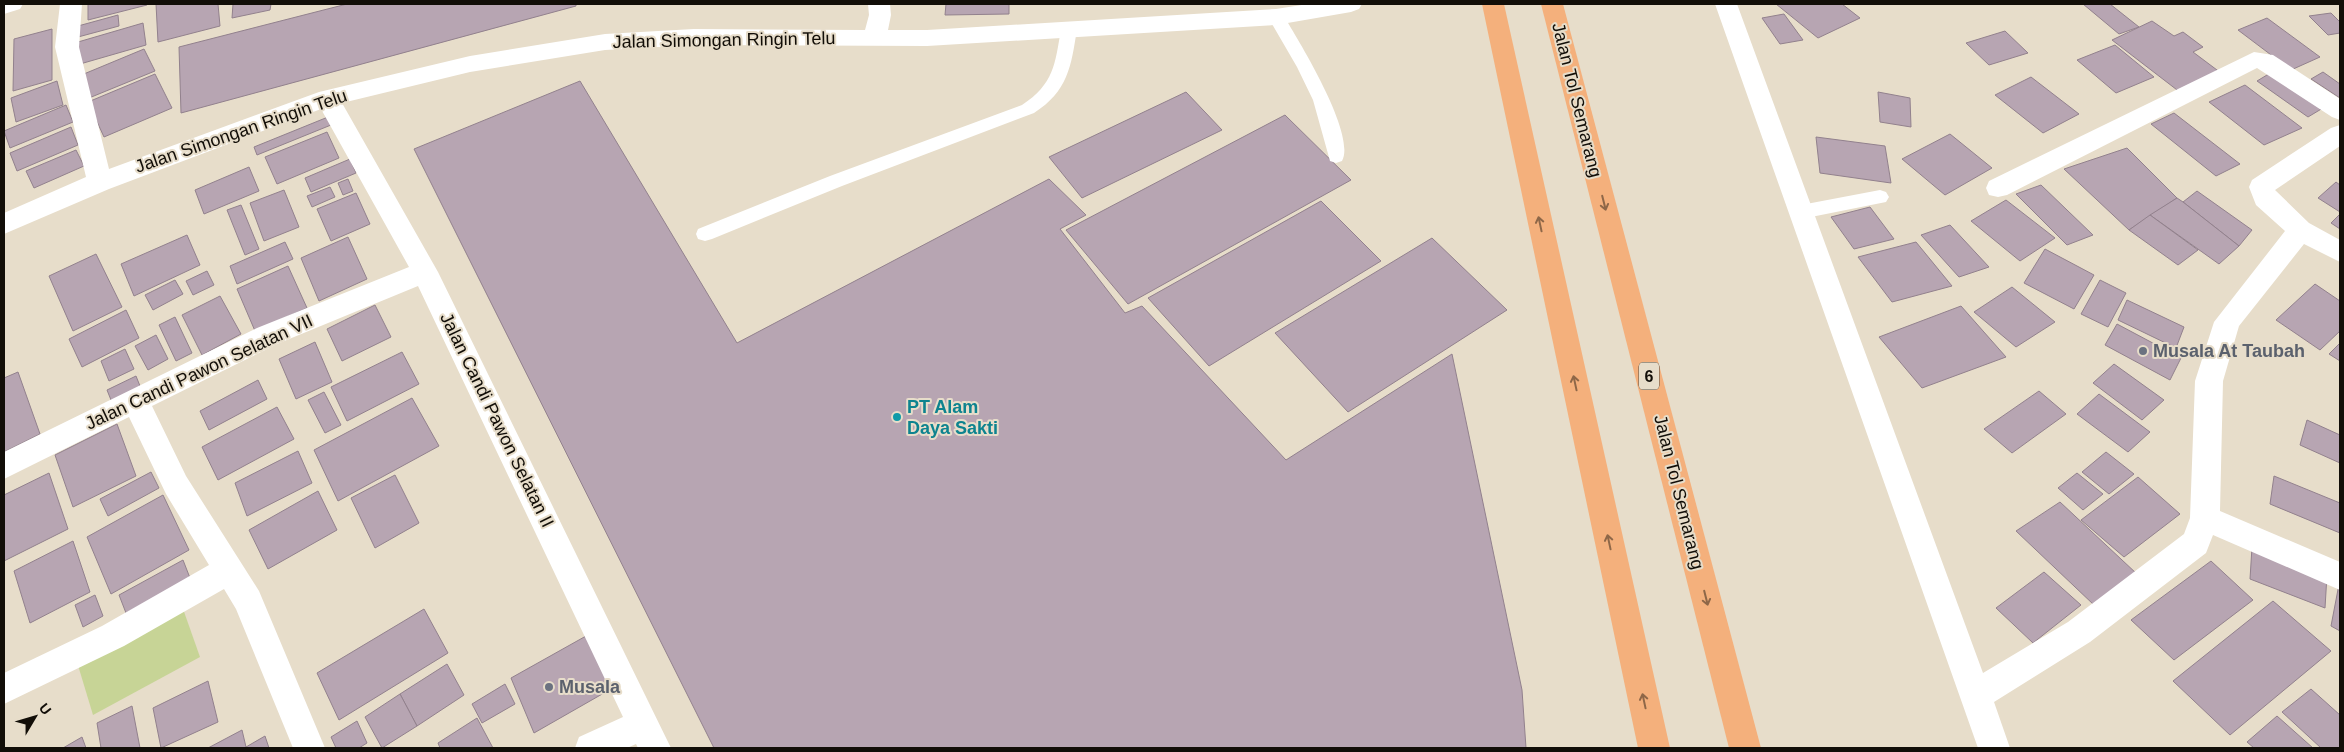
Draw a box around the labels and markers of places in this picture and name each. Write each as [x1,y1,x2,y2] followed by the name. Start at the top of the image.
[2153,341,2305,361] place label: Musala At Taubah
[2137,345,2149,357] marker: Musala At Taubah
[907,397,998,438] place label: PT Alam Daya Sakti
[891,411,903,423] marker: PT Alam Daya Sakti
[559,677,621,697] place label: Musala
[543,681,555,693] marker: Musala

